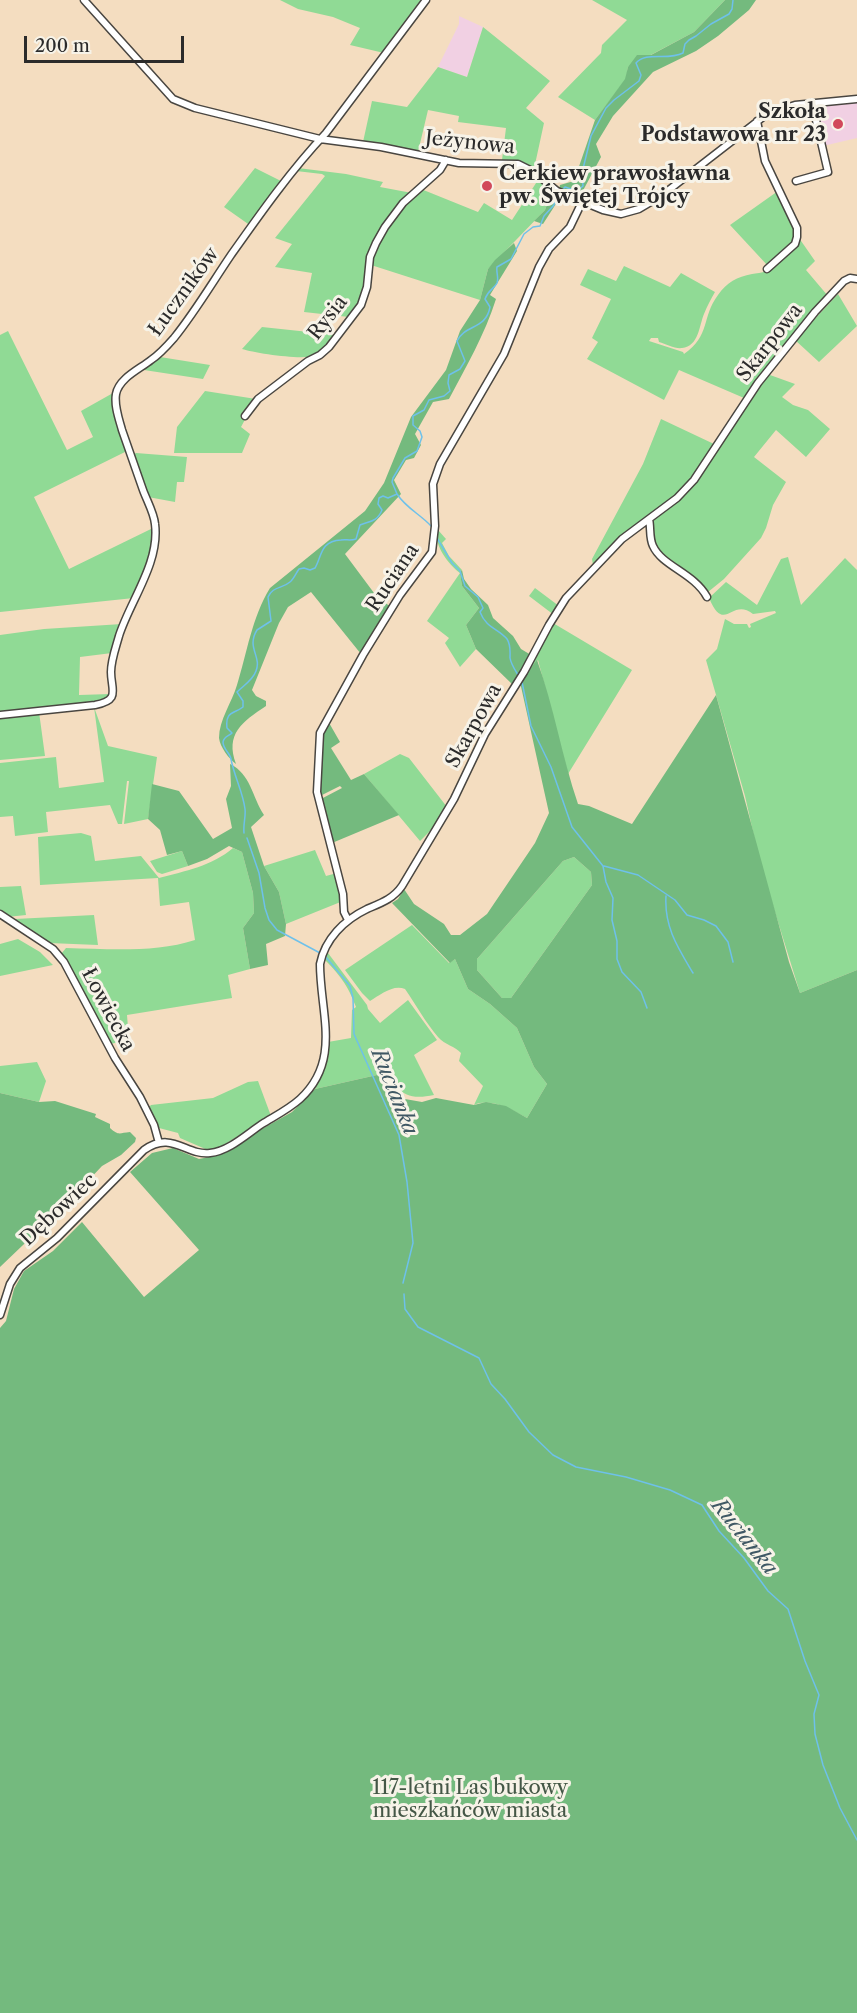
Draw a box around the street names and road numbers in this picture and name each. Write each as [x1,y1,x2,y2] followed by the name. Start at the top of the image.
[424,126,516,160] street label: Jeżynowa
[144,243,224,341] street label: Łuczników
[303,291,353,345] street label: Rysia
[732,299,808,387] street label: Skarpowa
[361,539,425,617] street label: Ruciana
[441,680,507,772] street label: Skarpowa
[76,964,140,1056] street label: Łowiecka
[16,1169,102,1251] street label: Dębowiec

